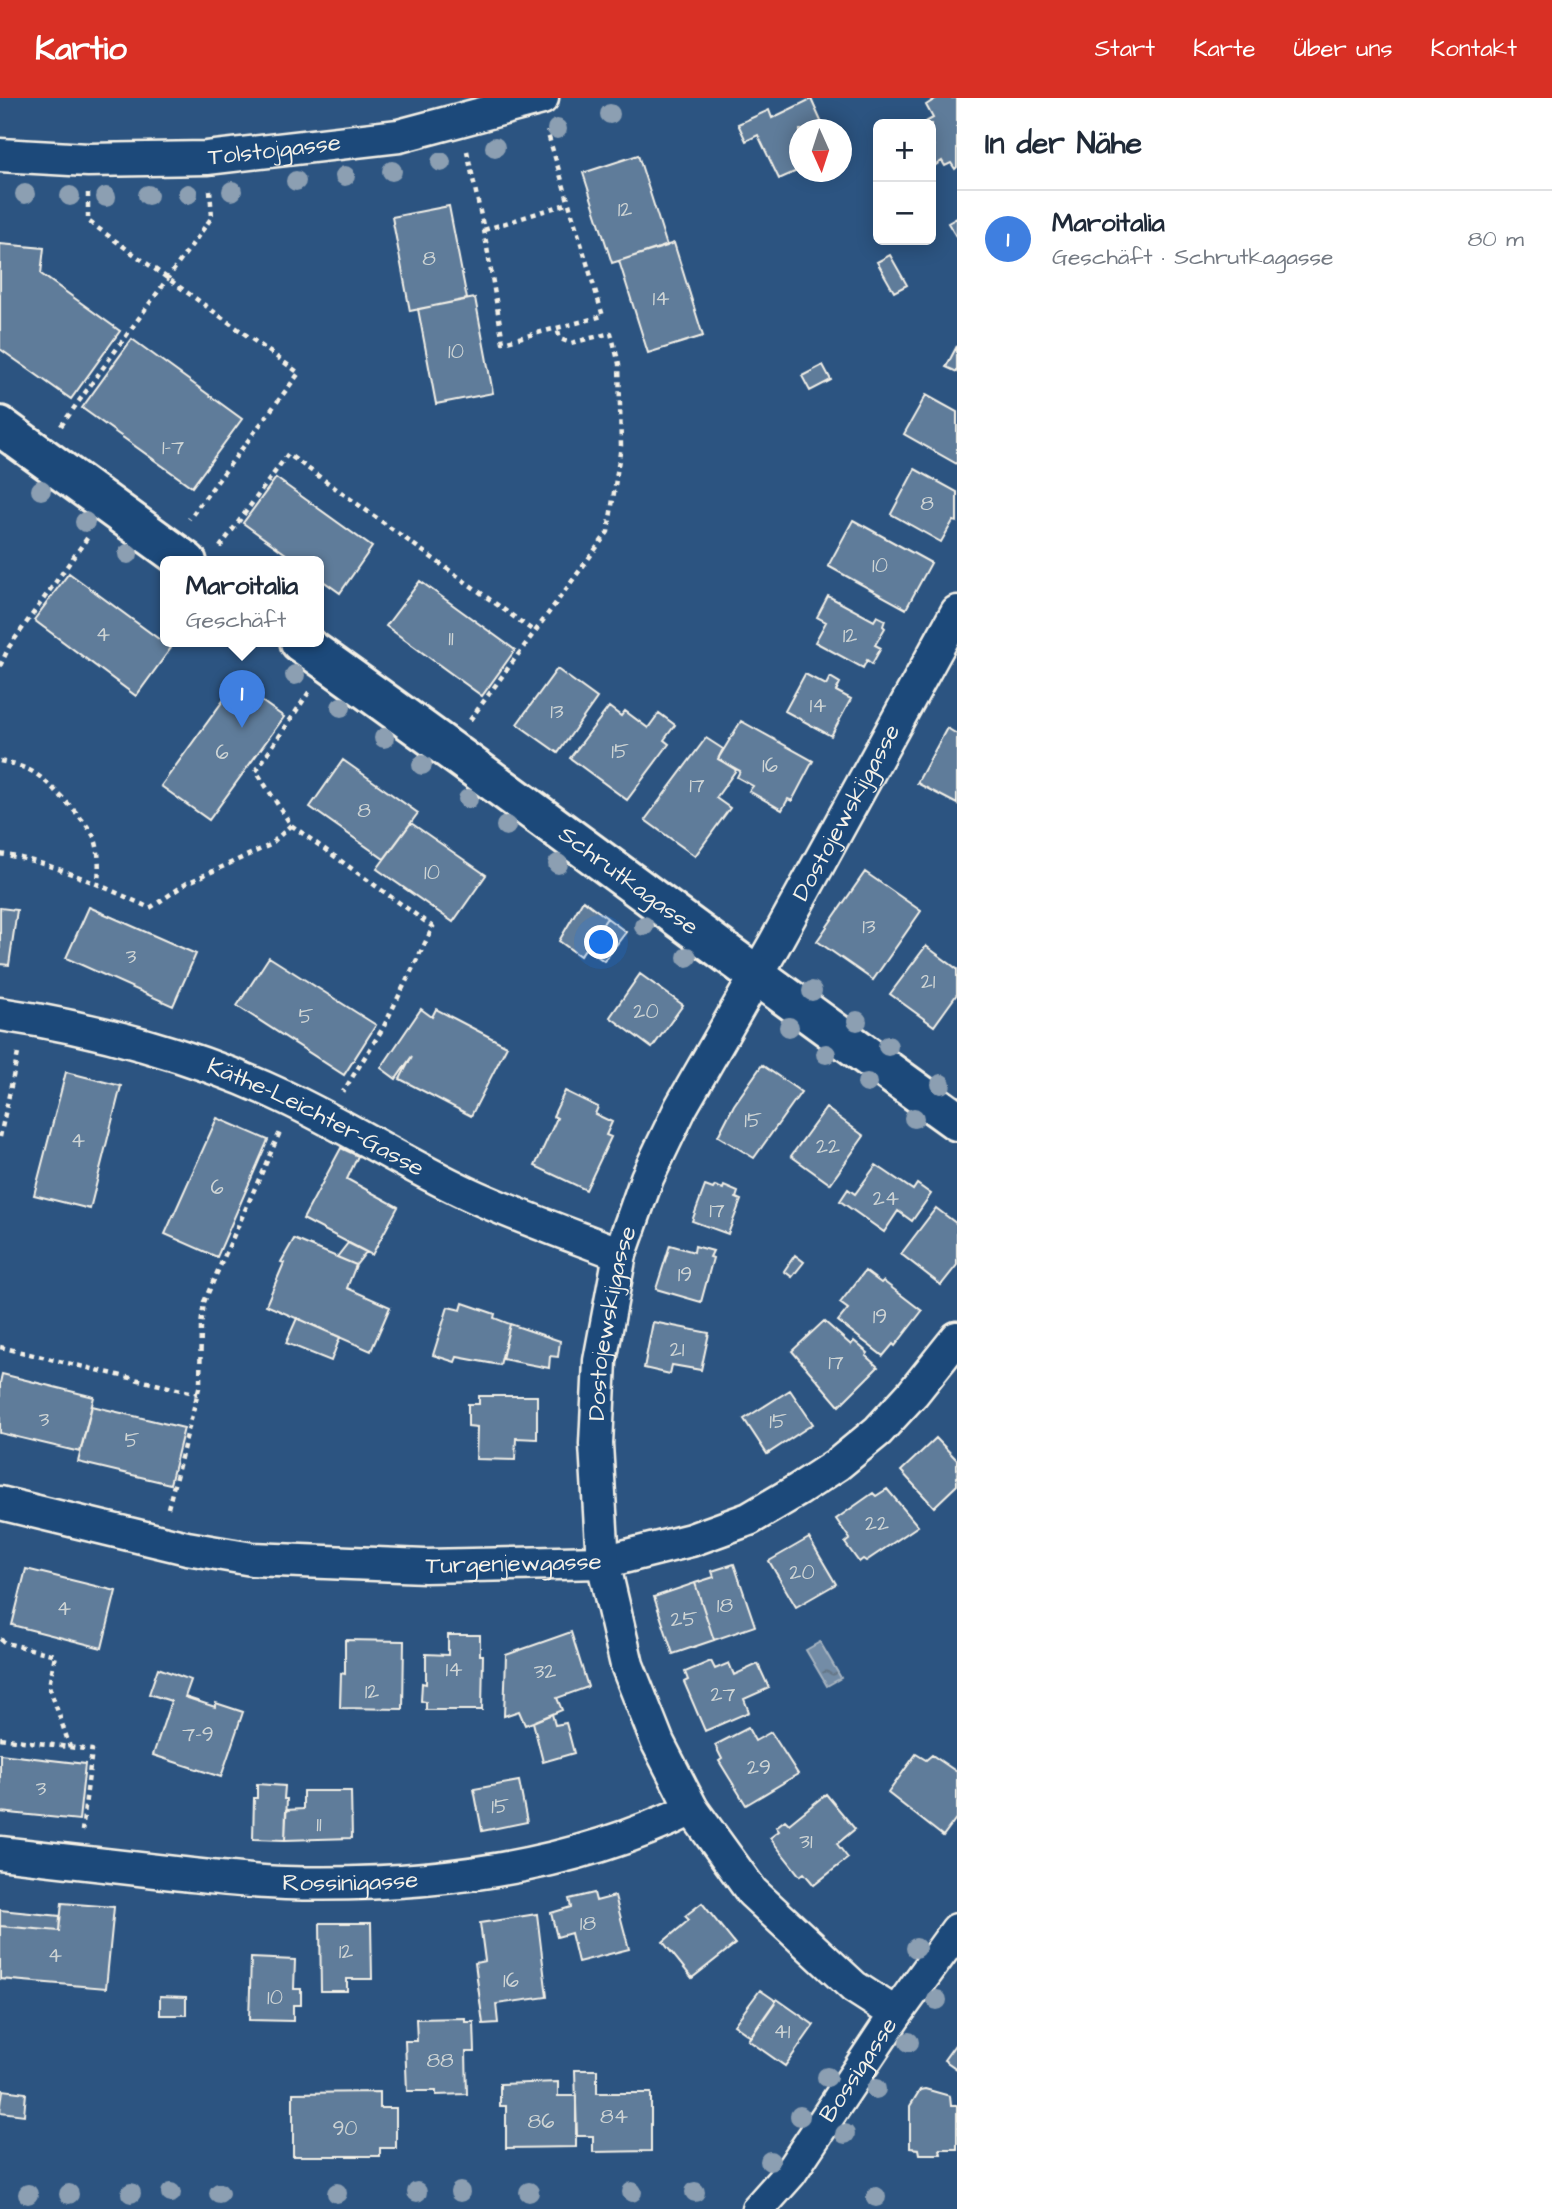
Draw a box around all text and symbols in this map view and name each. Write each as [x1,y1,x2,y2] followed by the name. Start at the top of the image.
[35,26,127,72] text: Kartio
[1095,32,1155,66] text: Start
[1193,32,1256,66] text: Karte
[1294,32,1393,66] text: Über uns
[1431,32,1517,66] text: Kontakt
[789,119,852,182] north arrow
[873,119,936,245] map controls
[873,119,936,182] button: +
[985,123,1142,165] text: In der Nähe
[206,126,343,175] street label: Tolstojgasse
[873,182,936,245] button: −
[618,195,632,224] house number: 12
[1052,205,1165,241] text: Maroitalia
[1007,223,1009,255] text: 1
[1467,223,1524,255] text: 80 m
[1052,241,1333,273] text: Geschäft · Schrutkagasse
[422,244,436,273] house number: 8
[653,284,669,313] house number: 14
[448,337,464,366] house number: 10
[162,433,184,462] house number: 1-7
[920,489,934,518] house number: 8
[872,551,888,580] house number: 10
[160,556,324,647] popup
[186,568,298,604] text: Maroitalia
[186,604,286,636] text: Geschäft
[96,620,110,649] house number: 4
[843,621,857,650] house number: 12
[448,624,454,653] house number: 11
[219,670,265,728] pin: 1
[810,691,826,720] house number: 14
[550,697,564,726] house number: 13
[784,718,909,907] street label: Dostojewskijgasse
[611,737,629,766] house number: 15
[215,738,229,767] house number: 6
[762,751,778,780] house number: 16
[689,771,705,800] house number: 17
[357,796,371,825] house number: 8
[551,818,705,944] street label: Schrutkagasse
[424,858,440,887] house number: 10
[862,912,876,941] house number: 13
[584,925,618,959] your location
[126,942,137,971] house number: 3
[921,967,936,996] house number: 21
[633,997,659,1026] house number: 20
[299,1002,314,1031] house number: 5
[202,1050,430,1185] street label: Käthe-Leichter-Gasse
[744,1106,762,1135] house number: 15
[71,1126,85,1155] house number: 4
[816,1132,840,1161] house number: 22
[210,1173,224,1202] house number: 6
[873,1184,899,1213] house number: 24
[709,1196,725,1225] house number: 17
[580,1221,646,1421] street label: Dostojewskijgasse
[678,1260,692,1289] house number: 19
[873,1302,887,1331] house number: 19
[670,1335,685,1364] house number: 21
[828,1348,844,1377] house number: 17
[39,1405,50,1434] house number: 3
[769,1407,787,1436] house number: 15
[125,1426,140,1455] house number: 5
[865,1509,889,1538] house number: 22
[425,1545,602,1583] street label: Turgenjewgasse
[789,1558,815,1587] house number: 20
[717,1591,734,1620] house number: 18
[57,1594,71,1623] house number: 4
[671,1605,698,1634] house number: 25
[446,1655,462,1684] house number: 14
[534,1657,556,1686] house number: 32
[365,1677,379,1706] house number: 12
[711,1680,736,1709] house number: 27
[182,1720,214,1749] house number: 7-9
[747,1753,771,1782] house number: 29
[36,1774,47,1803] house number: 3
[491,1792,509,1821] house number: 15
[316,1810,322,1839] house number: 11
[799,1827,813,1856] house number: 31
[282,1863,419,1901] street label: Rossinigasse
[580,1909,597,1938] house number: 18
[339,1937,353,1966] house number: 12
[48,1941,62,1970] house number: 4
[503,1966,519,1995] house number: 16
[267,1983,283,2012] house number: 10
[811,2011,906,2129] street label: Bossigasse
[774,2017,791,2046] house number: 41
[426,2046,454,2075] house number: 88
[600,2102,628,2131] house number: 84
[528,2107,554,2136] house number: 86
[332,2114,358,2143] house number: 90

